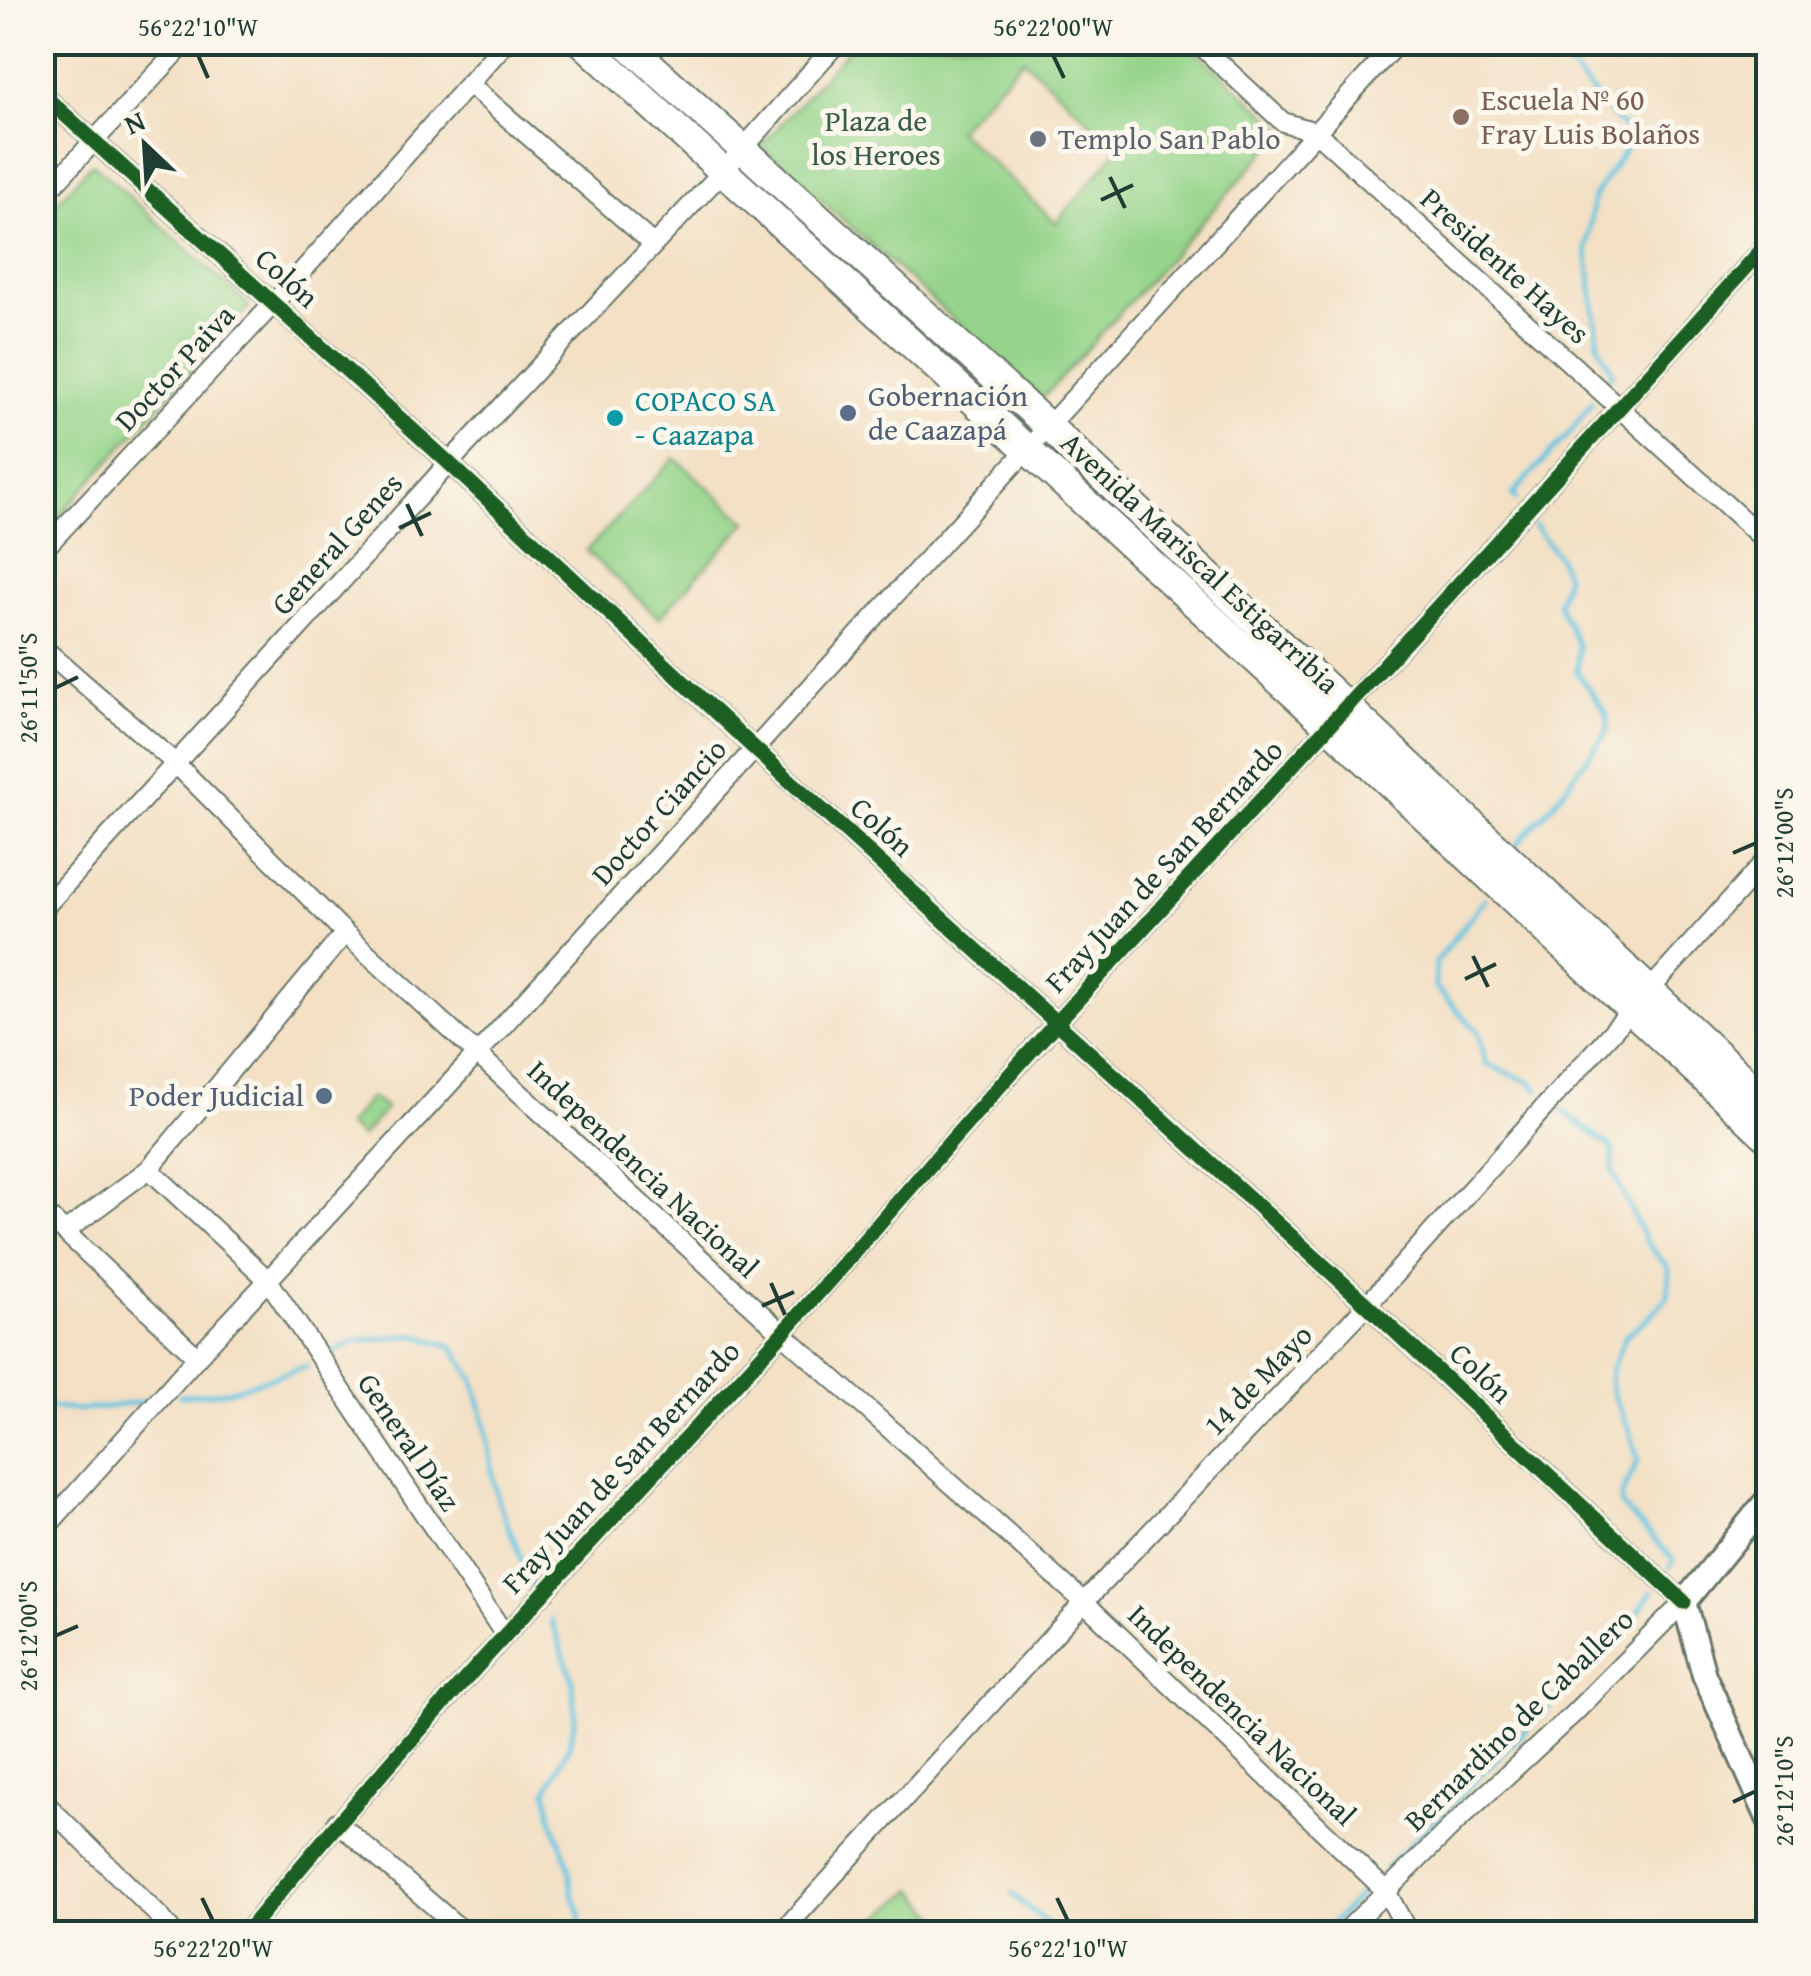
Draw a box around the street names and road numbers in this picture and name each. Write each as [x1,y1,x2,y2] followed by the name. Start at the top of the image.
[1411,177,1600,354] street label: Presidente Hayes
[246,237,329,318] street label: Colón
[104,294,245,440] street label: Doctor Paiva
[1051,421,1350,704] street label: Avenida Mariscal Estigarribia
[260,462,412,624] street label: General Genes
[580,728,736,895] street label: Doctor Ciancio
[1034,729,1293,1002] street label: Fray Juan de San Bernardo
[841,786,924,867] street label: Colón
[518,1049,769,1288] street label: Independencia Nacional
[1193,1313,1322,1445] street label: 14 de Mayo
[491,1330,750,1603] street label: Fray Juan de San Bernardo
[1440,1332,1523,1413] street label: Colón
[347,1364,472,1519] street label: General Díaz
[1118,1593,1367,1835] street label: Independencia Nacional
[1393,1598,1643,1841] street label: Bernardino de Caballero

